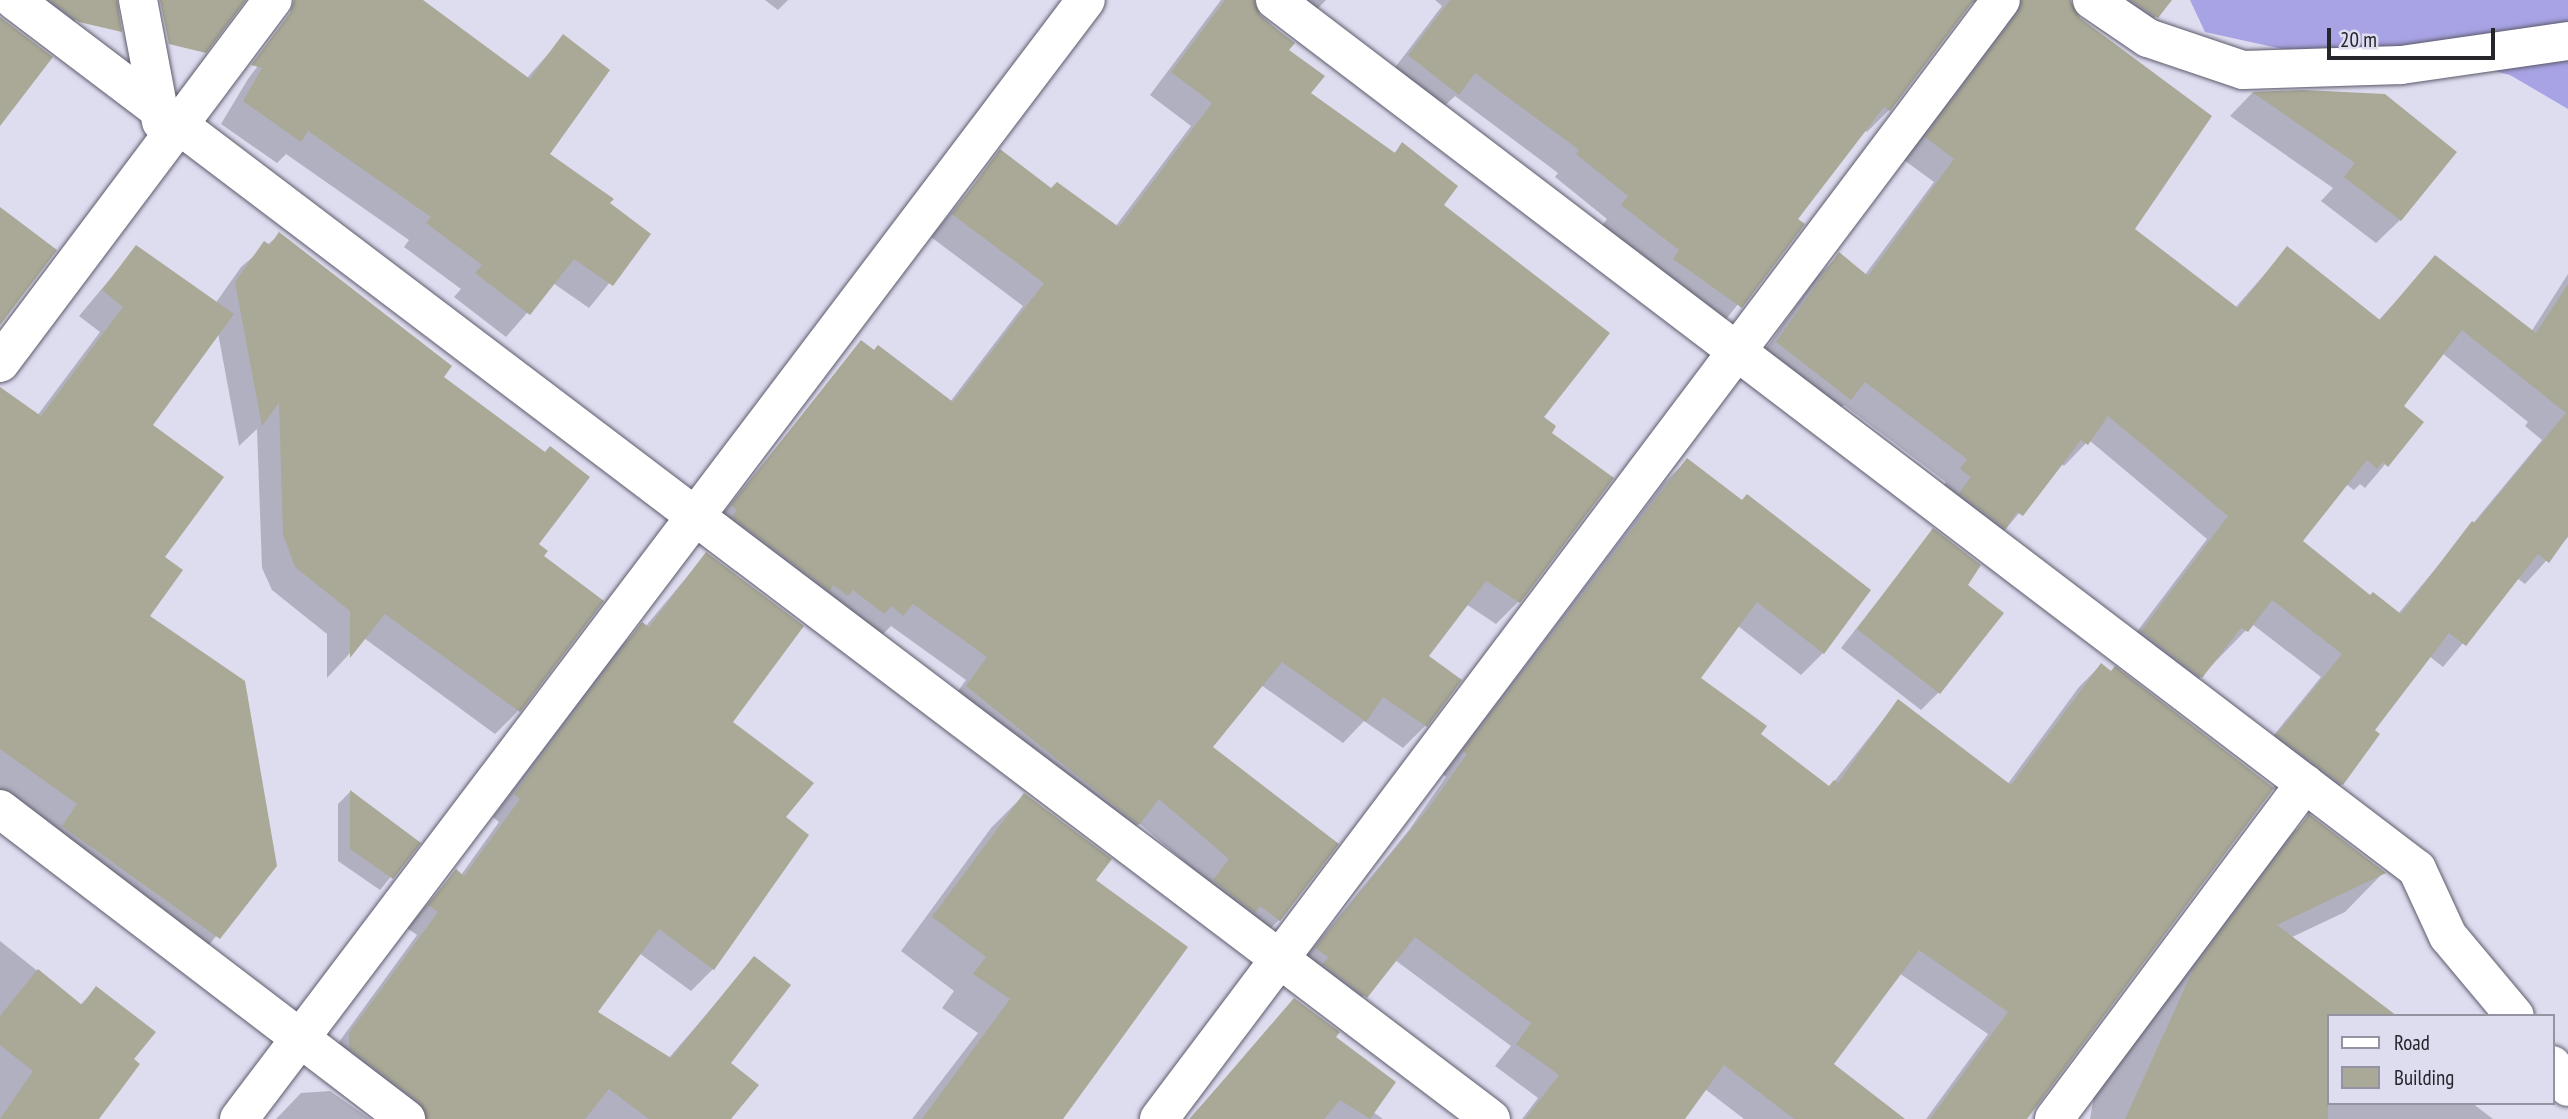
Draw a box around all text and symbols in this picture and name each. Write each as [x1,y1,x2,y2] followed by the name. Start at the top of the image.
[2330,14,2498,58] scale bar
[2340,26,2377,53] text: 20 m
[2326,1014,2554,1105] legend
[2394,1029,2430,1056] text: Road
[2394,1064,2454,1091] text: Building

